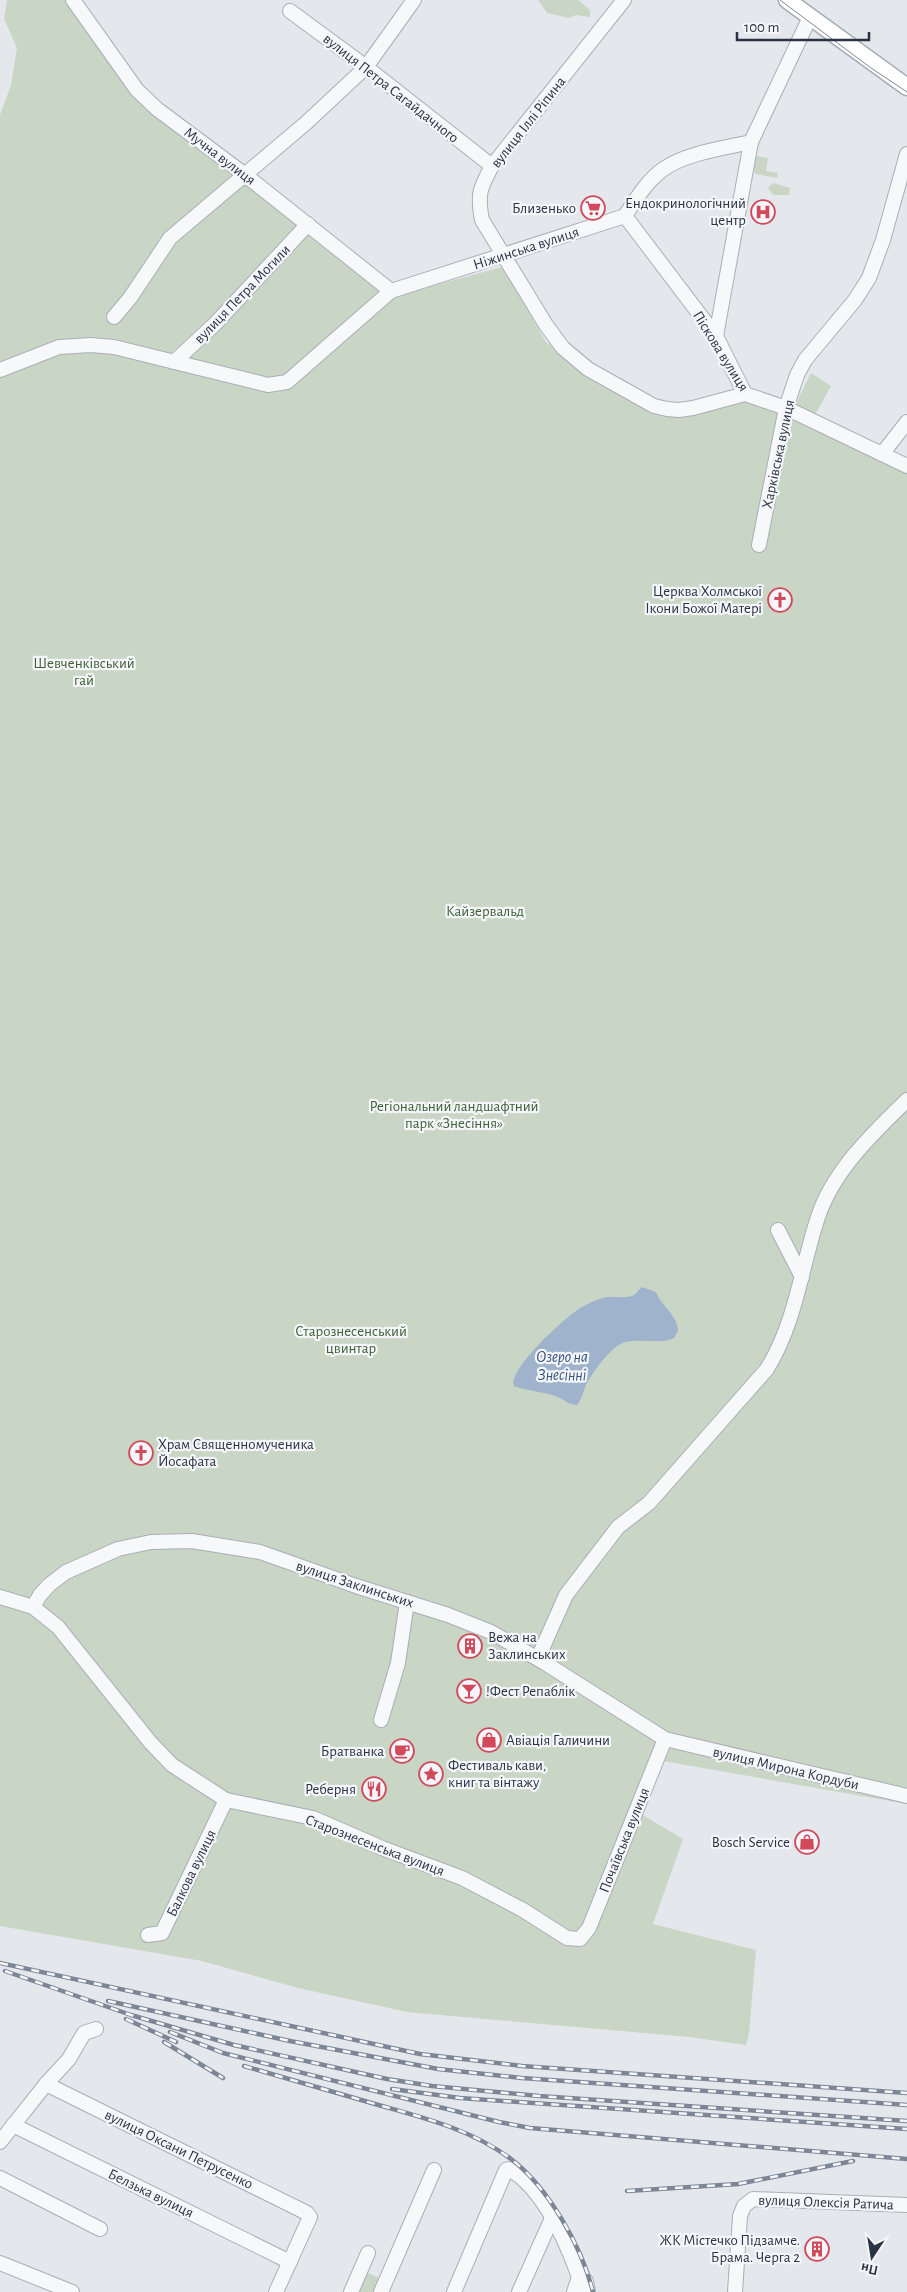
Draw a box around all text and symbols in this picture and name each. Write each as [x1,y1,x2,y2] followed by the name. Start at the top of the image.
[737,10,870,42] scale bar
[744,20,779,35] text: 100 m
[320,31,461,146] street label: вулиця Петра Сагайдачного
[488,74,569,171] street label: вулиця Іллі Ріпина
[181,125,258,188] street label: Мучна вулиця
[580,195,606,221] supermarket icon: Близенько
[625,196,746,228] place label: Ендокринологічний центр
[750,199,776,225] hospital icon: Ендокринологічний центр
[512,201,576,216] place label: Близенько
[471,224,581,273] street label: Ніжинська вулиця
[191,242,293,347] street label: вулиця Петра Могили
[690,308,751,394] street label: Піскова вулиця
[760,398,797,510] street label: Харківська вулиця
[645,584,762,616] place label: Церква Холмської Ікони Божої Матері
[767,587,793,613] church icon: Церква Холмської Ікони Божої Матері
[33,656,135,688] park label: Шевченківський гай
[446,904,524,919] park label: Кайзервальд
[370,1099,538,1131] park label: Регіональний ландшафтний парк «Знесіння»
[295,1324,407,1356] park label: Старознесенський цвинтар
[536,1349,588,1383] water label: Озеро на Знесінні
[158,1437,314,1469] place label: Храм Священномученика Йосафата
[128,1440,154,1466] church icon: Храм Священномученика Йосафата
[294,1558,416,1611] street label: вулиця Заклинських
[488,1630,566,1662] place label: Вежа на Заклинських
[457,1633,483,1659] building icon: Вежа на Заклинських
[456,1678,482,1704] bar icon: !Фест Репаблік
[486,1684,575,1699] place label: !Фест Репаблік
[476,1727,502,1753] shop icon: Авіація Галичини
[506,1733,610,1748] place label: Авіація Галичини
[389,1738,415,1764] cafe icon: Братванка
[321,1744,384,1759] place label: Братванка
[711,1744,860,1793] street label: вулиця Мирона Кордуби
[448,1758,546,1790] place label: Фестиваль кави, книг та вінтажу
[418,1761,444,1787] place icon: Фестиваль кави, книг та вінтажу
[361,1776,387,1802] restaurant icon: Реберня
[305,1782,356,1797] place label: Реберня
[597,1786,652,1895] street label: Почаївська вулиця
[303,1812,446,1879] street label: Старознесенська вулиця
[164,1827,219,1919] street label: Балкова вулиця
[794,1829,820,1855] shop icon: Bosch Service
[712,1835,790,1850] place label: Bosch Service
[102,2107,255,2192] street label: вулиця Оксани Петрусенко
[106,2166,196,2221] street label: Белзька вулиця
[758,2193,894,2212] street label: вулиця Олексія Ратича
[847,2232,897,2282] north arrow
[660,2233,800,2265] place label: ЖК Містечко Підзамче. Брама. Черга 2
[804,2236,830,2262] building icon: ЖК Містечко Підзамче. Брама. Черга 2
[860,2260,879,2277] text: Пн

